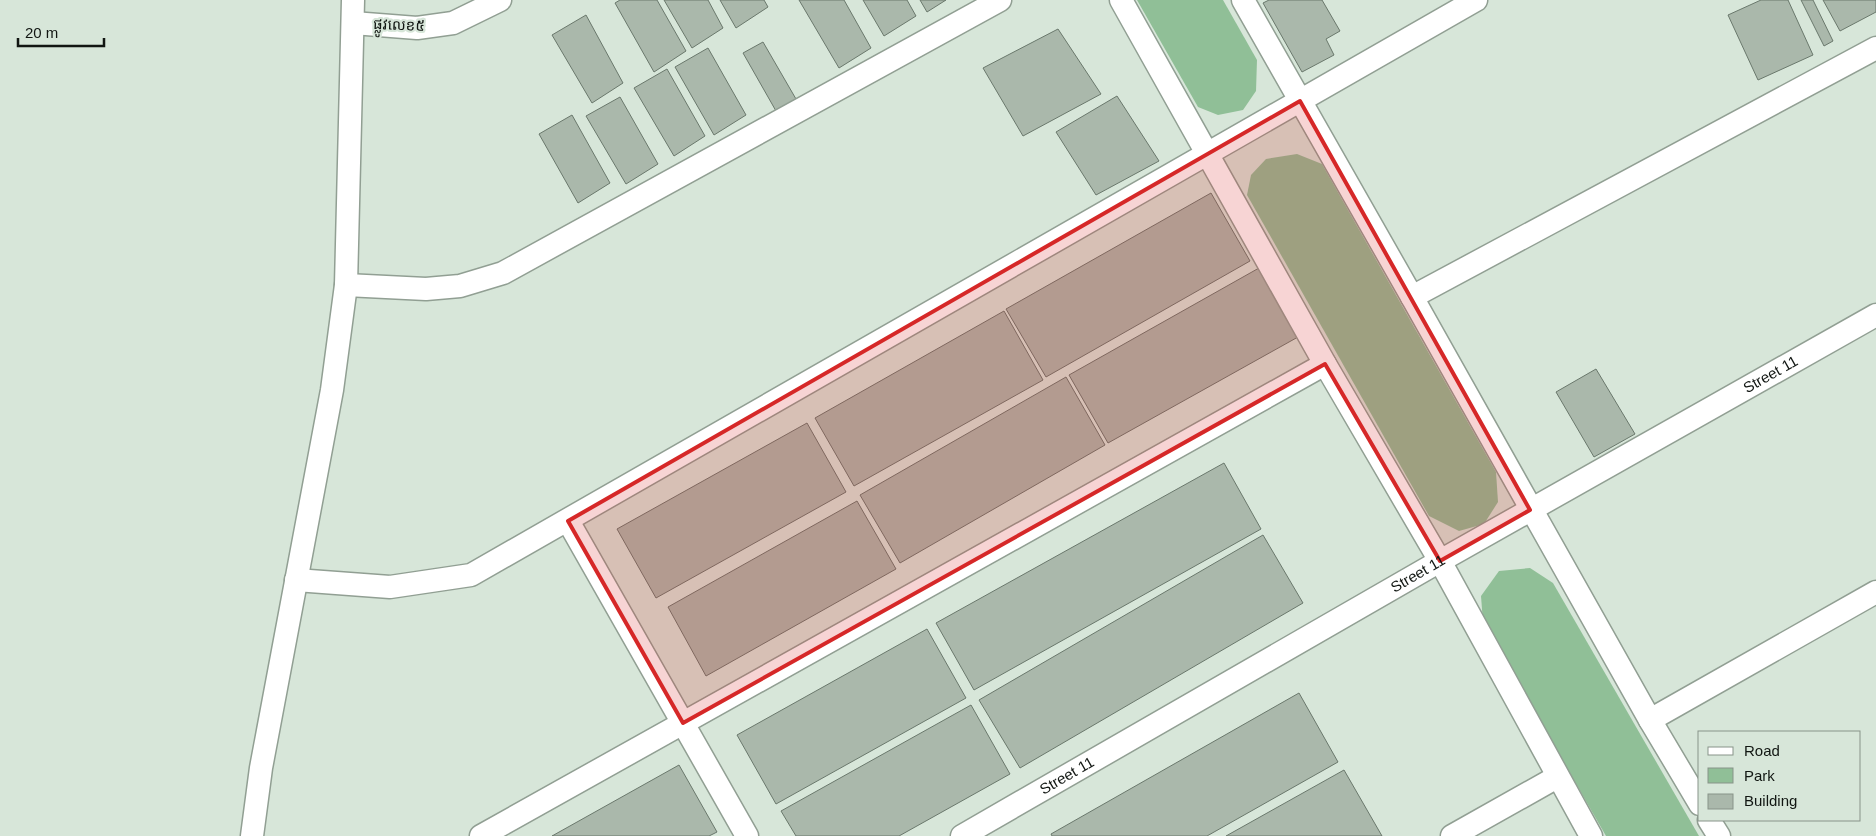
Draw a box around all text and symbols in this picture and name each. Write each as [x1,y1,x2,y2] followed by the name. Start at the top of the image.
[18,15,104,47] scale bar
[373,15,425,39] street label: ផ្លូវលេខ៥
[25,24,58,41] text: 20 m
[1740,352,1801,396] street label: Street 11
[1388,551,1448,596] street label: Street 11
[1698,731,1861,821] legend
[1744,742,1780,759] text: Road
[1036,753,1097,798] street label: Street 11
[1744,767,1775,784] text: Park
[1744,792,1797,809] text: Building

